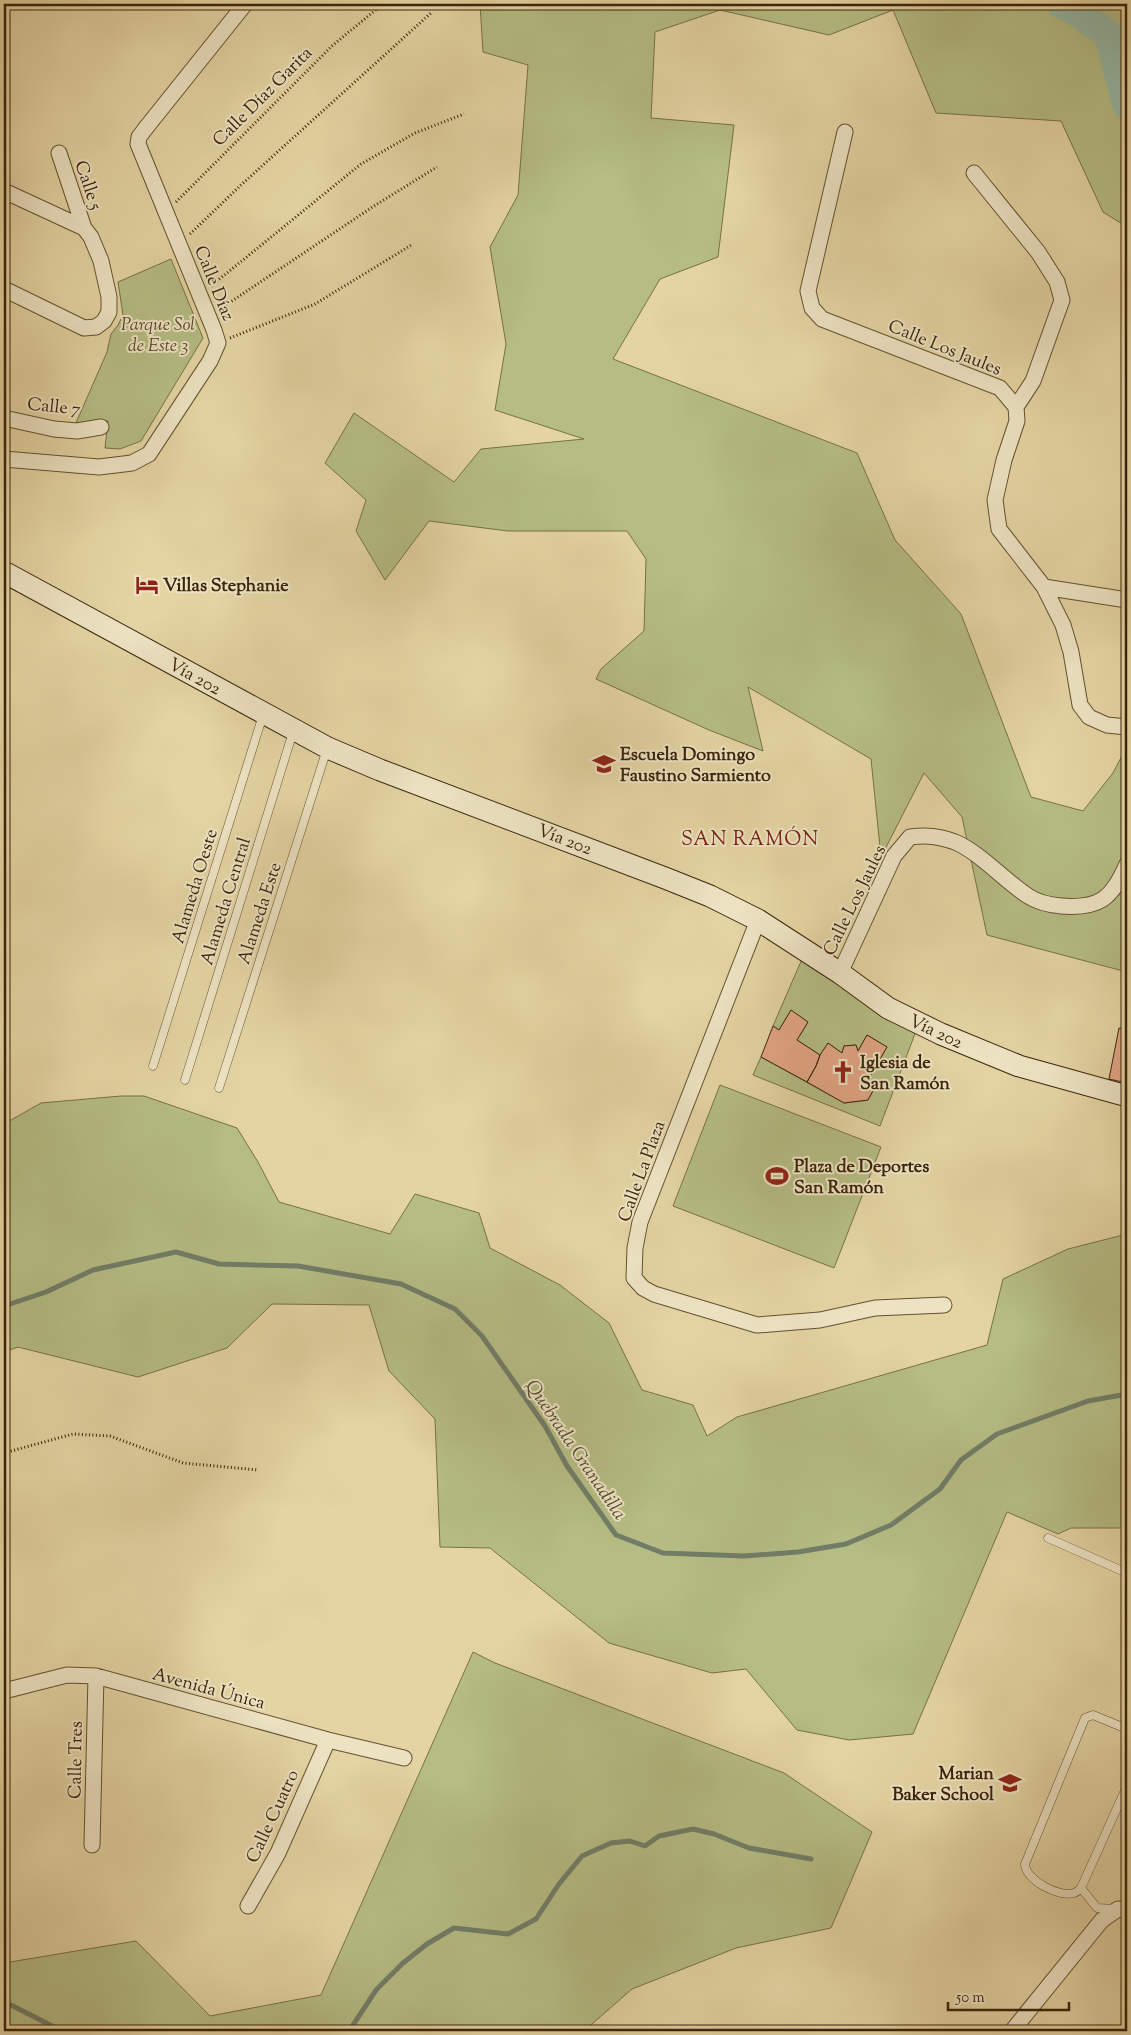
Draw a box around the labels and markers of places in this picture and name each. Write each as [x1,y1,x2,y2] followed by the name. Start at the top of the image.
[134,572,160,598] hotel icon: Villas Stephanie
[163,574,289,600] place label: Villas Stephanie
[620,743,771,790] place label: Escuela Domingo Faustino Sarmiento
[591,751,617,777] school or university icon: Escuela Domingo Faustino Sarmiento
[860,1051,950,1098] place label: Iglesia de San Ramón
[830,1059,856,1085] church icon: Iglesia de San Ramón
[794,1155,929,1202] place label: Plaza de Deportes San Ramón
[764,1163,790,1189] sports icon: Plaza de Deportes San Ramón
[892,1762,995,1809] place label: Marian Baker School
[997,1770,1023,1796] school or university icon: Marian Baker School

